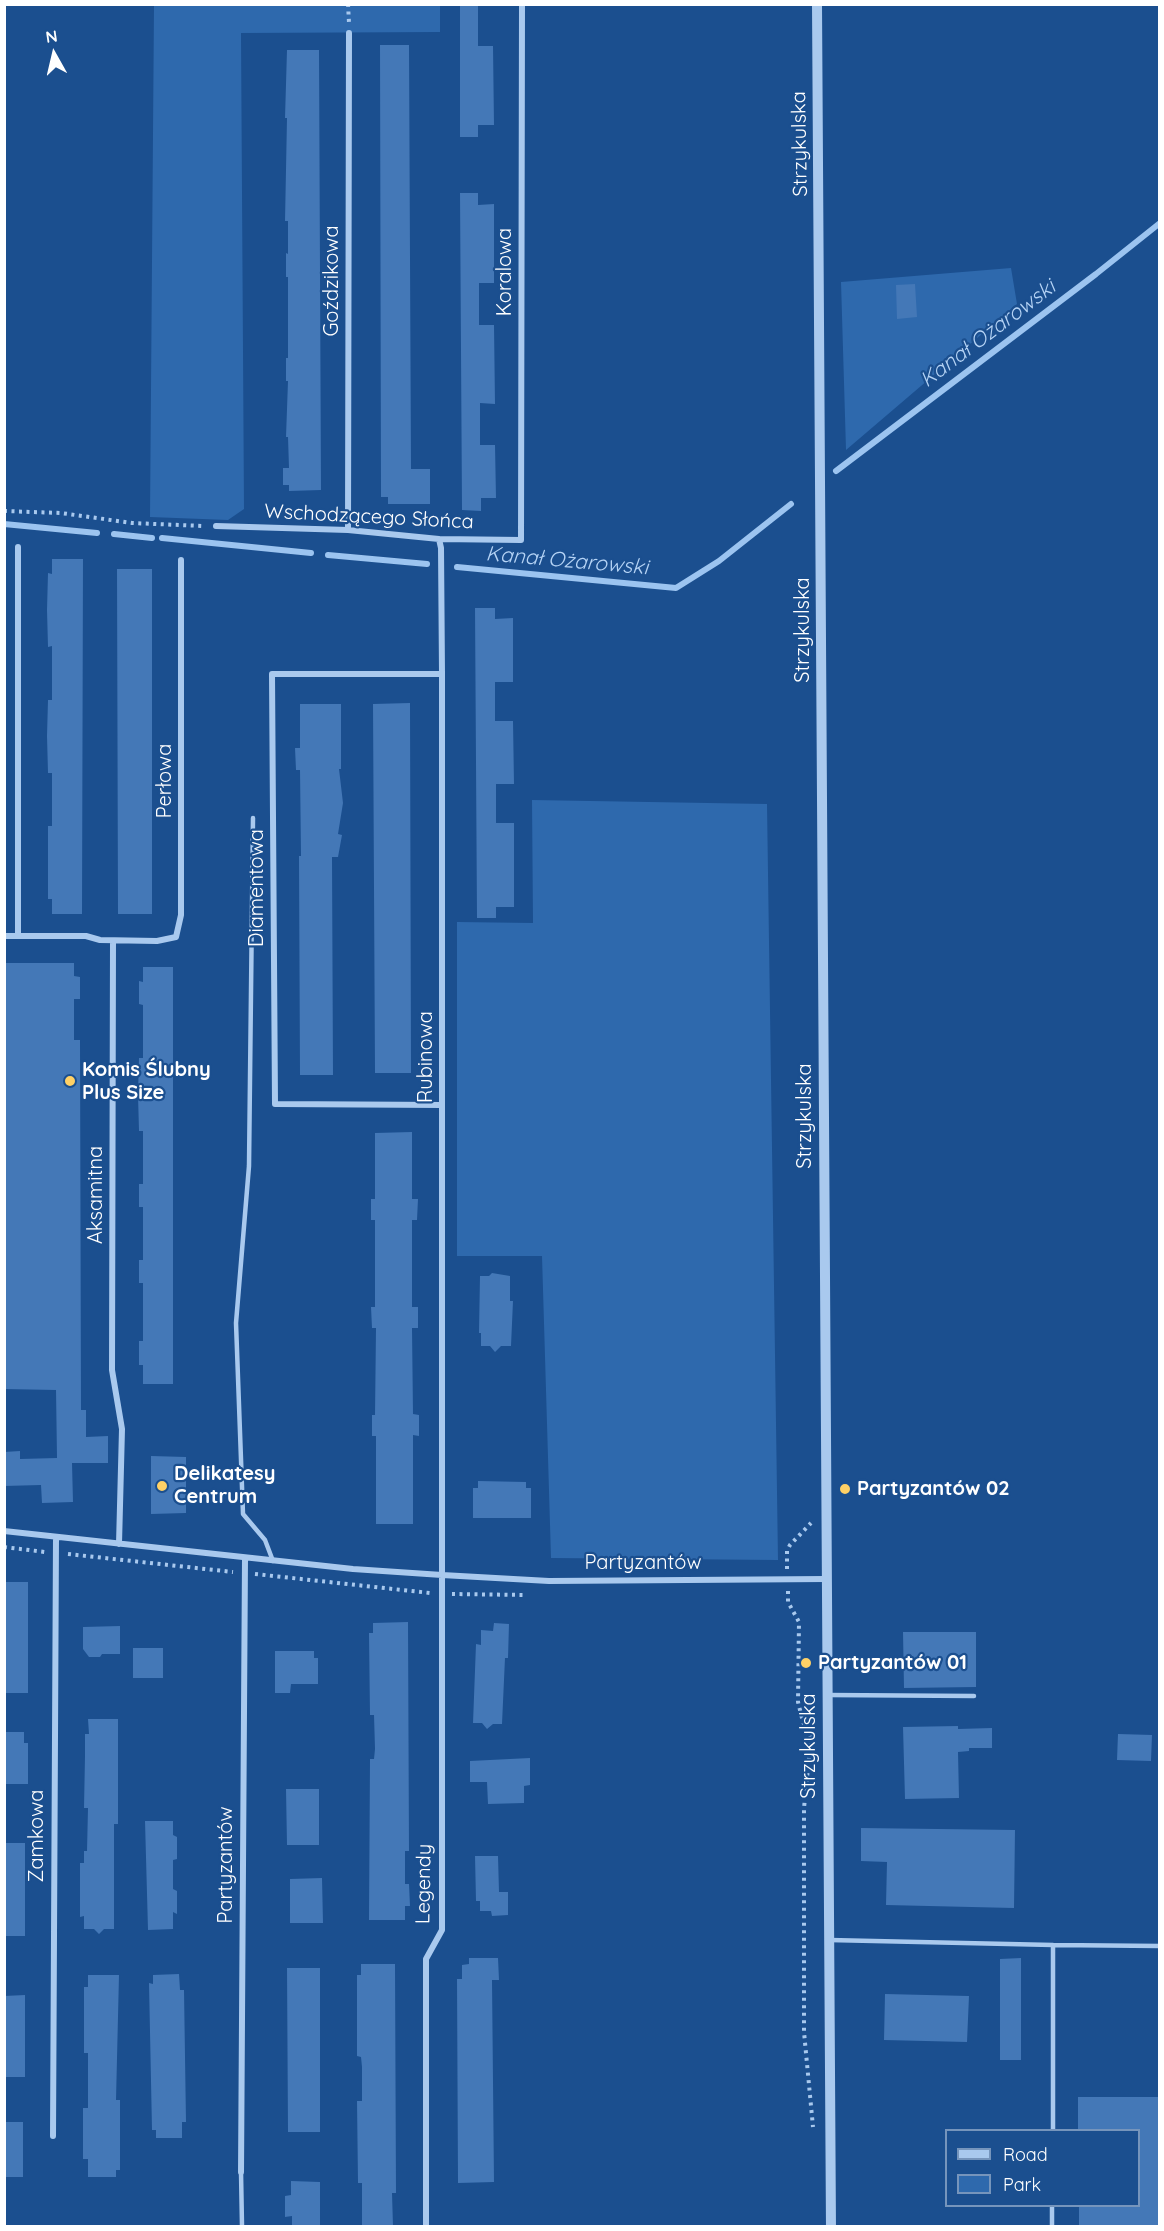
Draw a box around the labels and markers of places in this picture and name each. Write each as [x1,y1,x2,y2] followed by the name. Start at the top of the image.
[82,1058,211,1105] place label: Komis Ślubny Plus Size
[63,1074,77,1088] marker: Komis Ślubny Plus Size
[174,1462,275,1509] place label: Delikatesy Centrum
[857,1477,1010,1501] place label: Partyzantów 02
[155,1479,169,1493] marker: Delikatesy Centrum
[838,1482,852,1496] marker: Partyzantów 02
[818,1651,967,1675] place label: Partyzantów 01
[799,1656,813,1670] marker: Partyzantów 01

